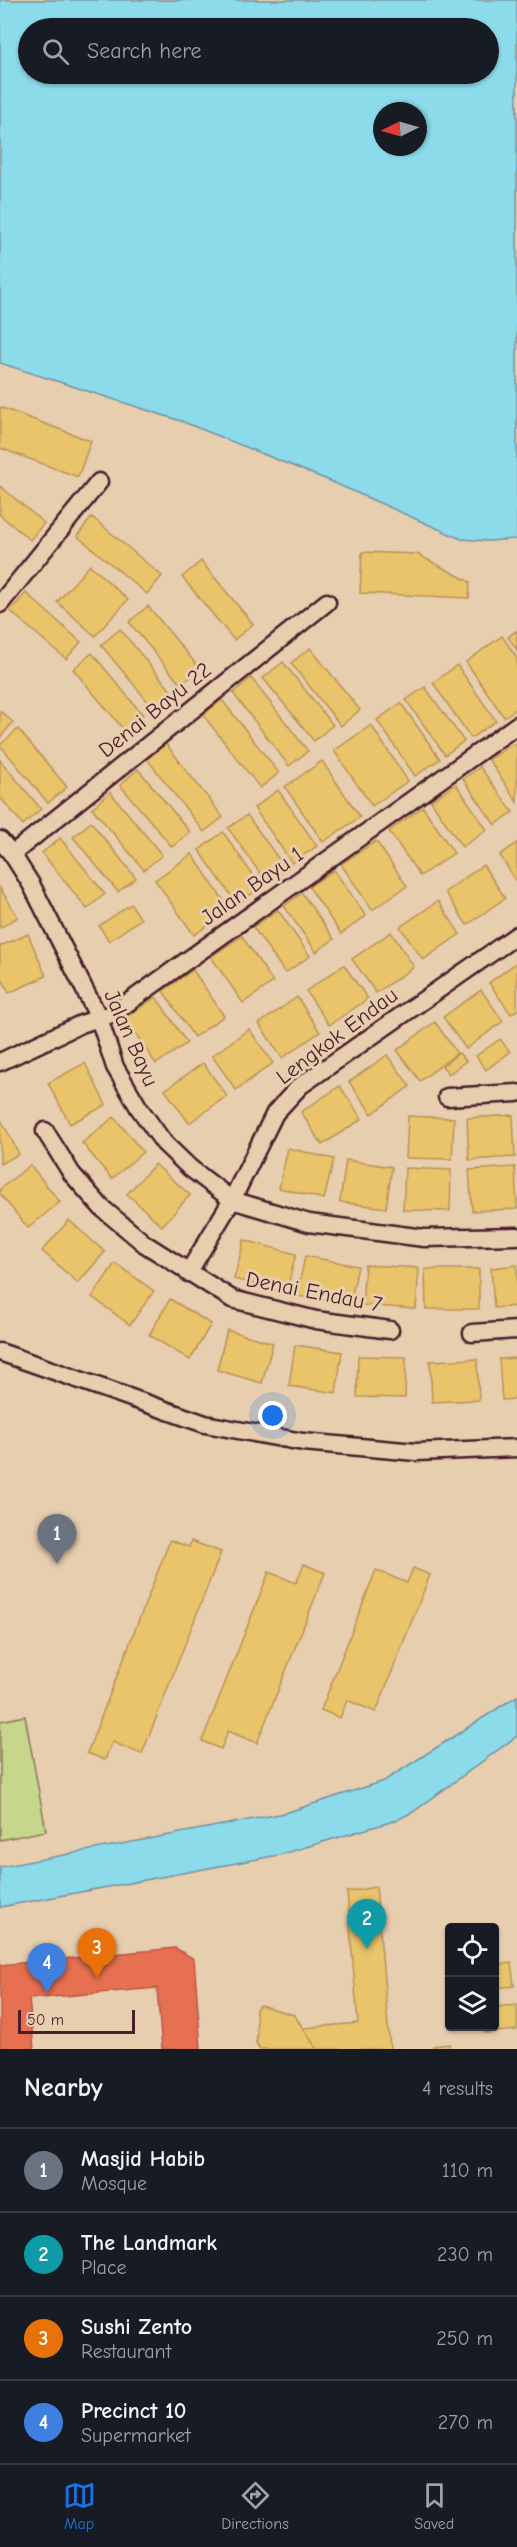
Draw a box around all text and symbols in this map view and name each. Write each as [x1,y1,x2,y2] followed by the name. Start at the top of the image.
[18,18,499,84] search box
[39,35,72,68] icon: search
[87,38,202,64] text: Search here
[373,102,427,156] north arrow
[94,657,216,763] street label: Denai Bayu 22
[196,841,308,931] street label: Jalan Bayu 1
[271,982,403,1090] street label: Lengkok Endau
[98,986,164,1090] street label: Jalan Bayu
[244,1266,385,1318] street label: Denai Endau 7
[258,1401,287,1430] your location
[38,1514,76,1564] pin: 1
[348,1900,386,1949] pin: 2
[445,1923,499,2031] map controls
[445,1923,499,1977] button: locate
[78,1928,116,1978] pin: 3
[28,1944,66,1993] pin: 4
[445,1977,499,2031] button: layers
[18,2007,135,2034] scale bar
[27,2011,64,2029] text: 50 m
[24,2073,103,2103] text: Nearby
[422,2077,493,2100] text: 4 results
[81,2146,205,2172] text: Masjid Habib
[40,2159,47,2182] text: 1
[442,2159,493,2182] text: 110 m
[81,2172,147,2195] text: Mosque
[81,2230,217,2256] text: The Landmark
[39,2243,48,2266] text: 2
[437,2243,493,2266] text: 230 m
[81,2256,127,2279] text: Place
[81,2314,192,2340] text: Sushi Zento
[39,2327,48,2350] text: 3
[436,2327,493,2350] text: 250 m
[81,2340,171,2363] text: Restaurant
[81,2398,186,2424] text: Precinct 10
[39,2411,48,2434] text: 4
[438,2411,493,2434] text: 270 m
[81,2424,191,2447] text: Supermarket
[63,2479,96,2533] tab: Map
[221,2479,289,2533] tab: Directions
[414,2479,454,2533] tab: Saved

